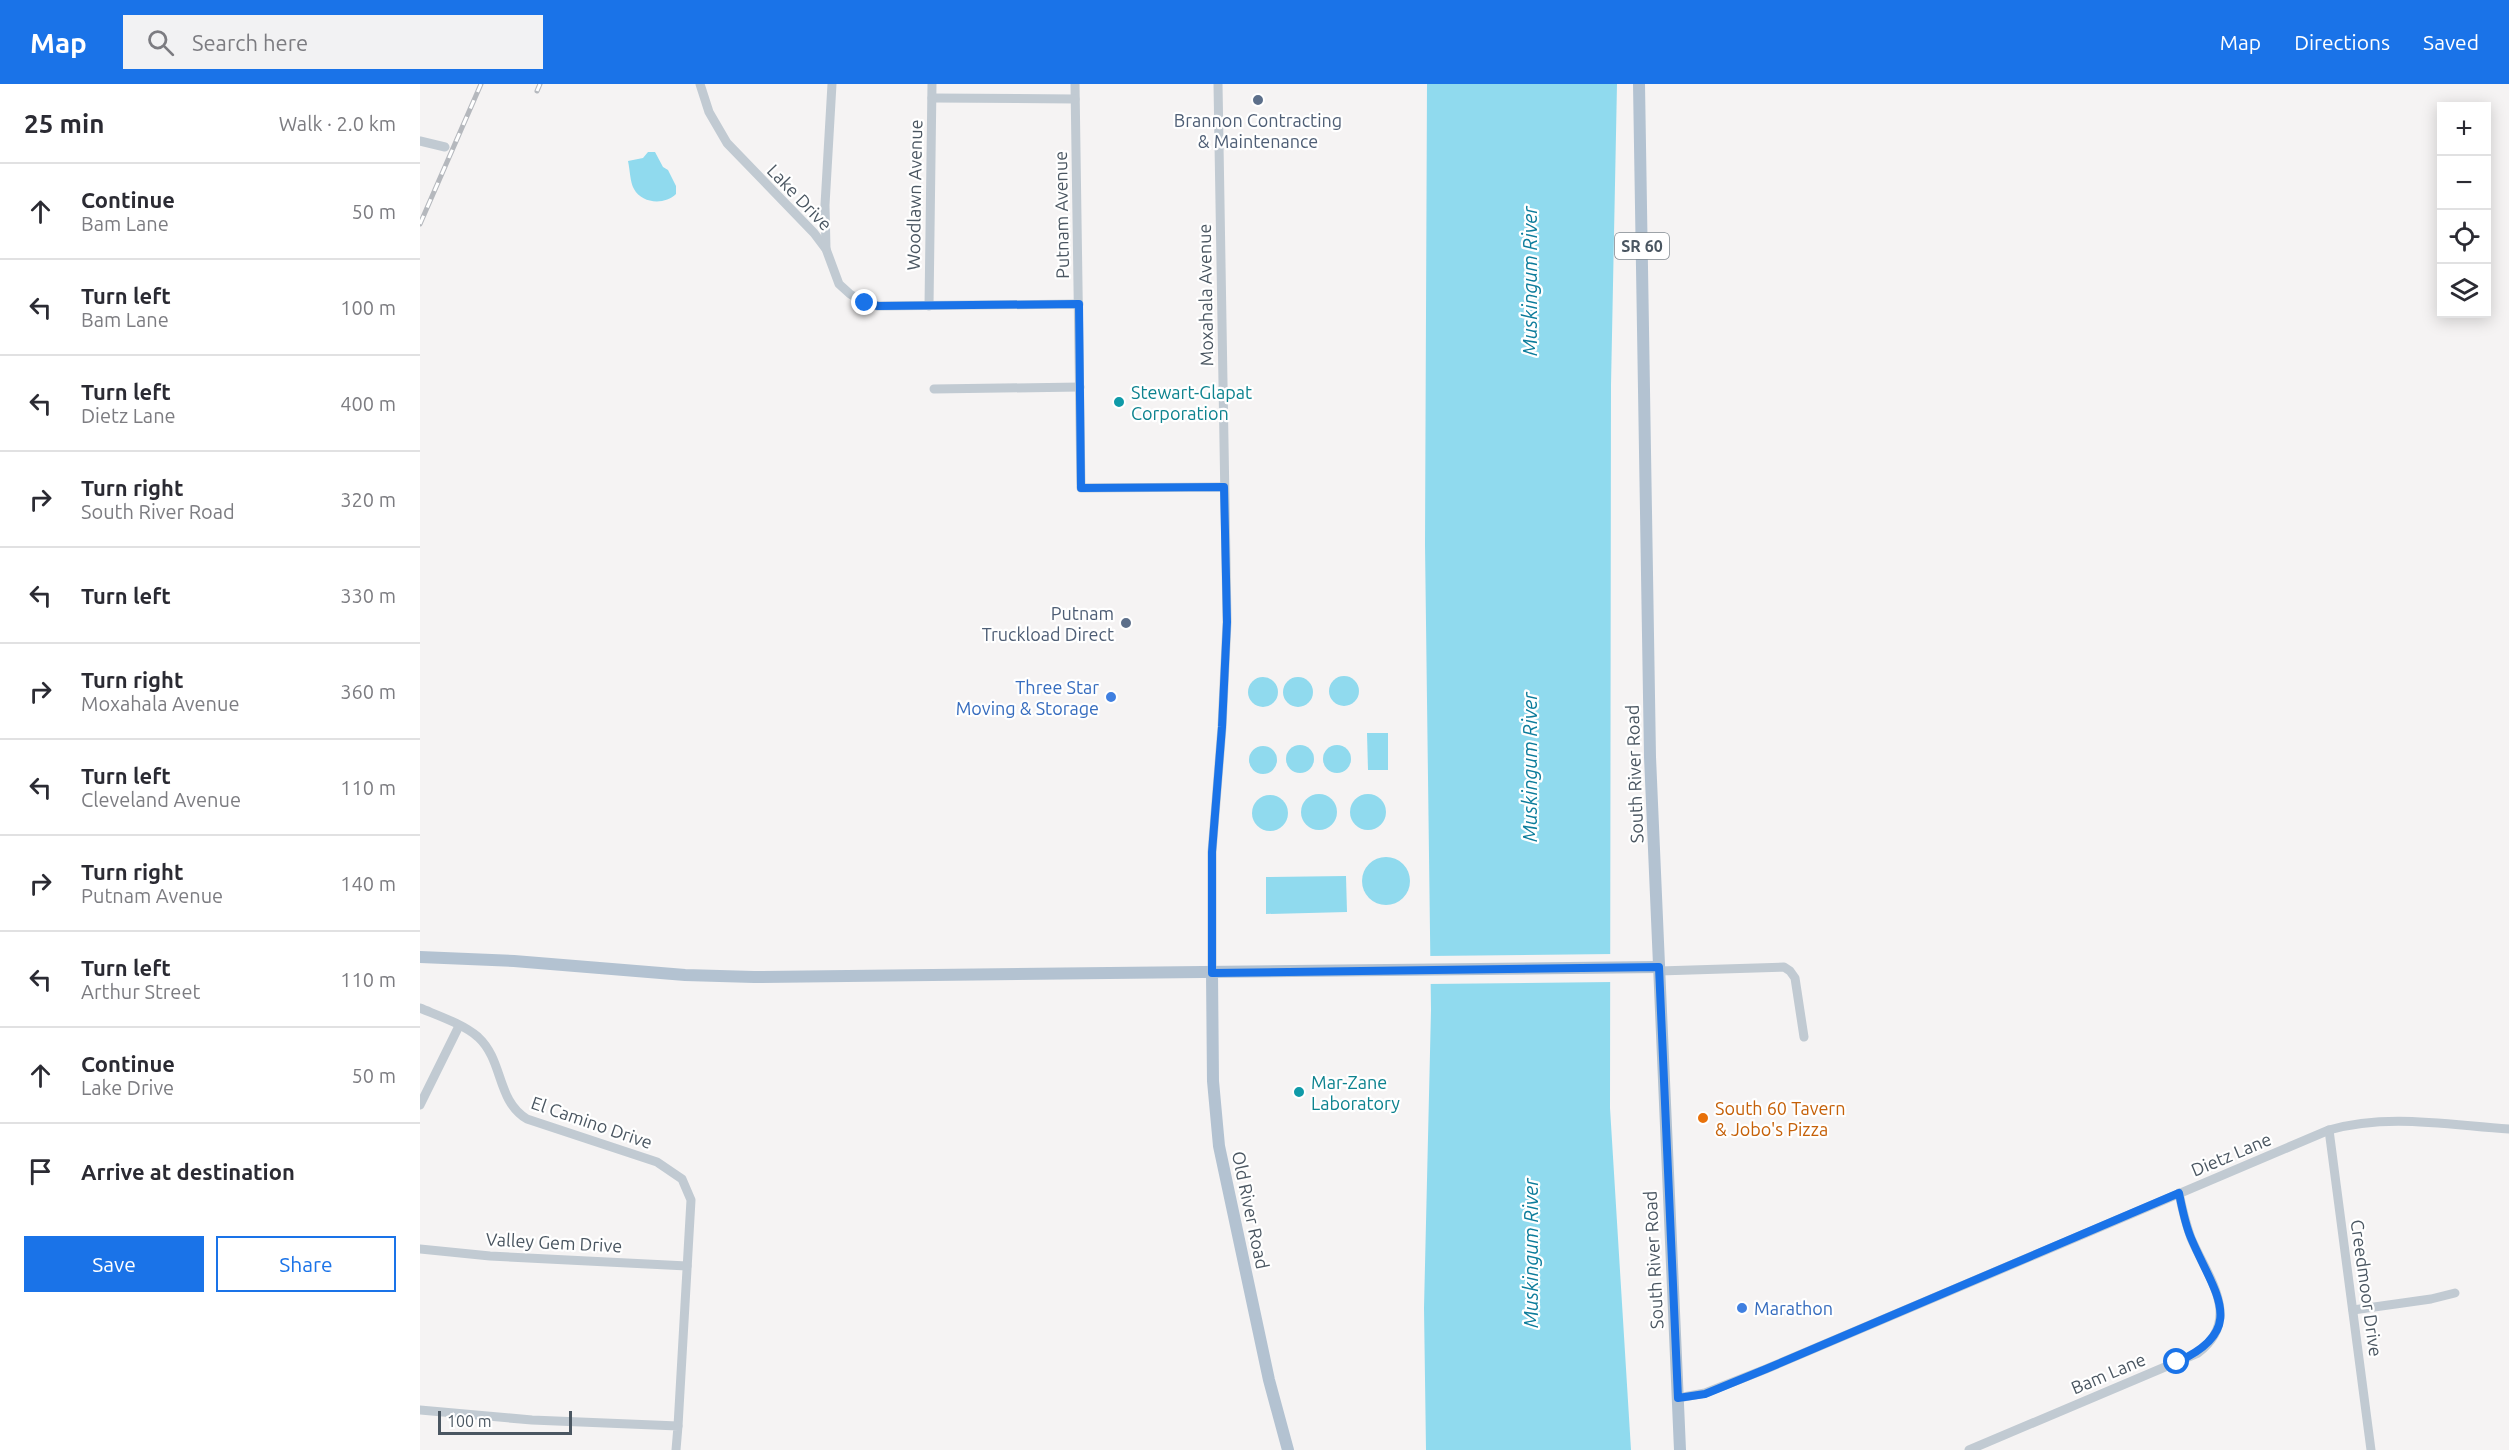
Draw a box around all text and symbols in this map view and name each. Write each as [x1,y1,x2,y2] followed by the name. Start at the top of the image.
[123,15,543,69] search box
[144,26,177,59] icon: search
[30,27,87,58] text: Map
[192,30,308,55] text: Search here
[2220,30,2261,54] text: Map
[2294,30,2390,54] text: Directions
[2423,30,2479,54] text: Saved
[1251,93,1265,107] marker: Brannon Contracting & Maintenance
[2437,102,2491,318] map controls
[2437,102,2491,156] button: +
[24,109,104,138] text: 25 min
[1174,110,1342,151] place label: Brannon Contracting & Maintenance
[279,112,396,135] text: Walk · 2.0 km
[903,119,925,271] street label: Woodlawn Avenue
[1050,151,1072,279] street label: Putnam Avenue
[2437,156,2491,210] button: −
[764,160,836,234] street label: Lake Drive
[81,187,175,212] text: Continue
[24,195,57,228] icon: ahead
[352,200,396,223] text: 50 m
[1518,205,1541,356] water label: Muskingum River
[2437,210,2491,264] button: locate
[81,212,169,235] text: Bam Lane
[1194,224,1216,366] street label: Moxahala Avenue
[1615,233,1669,259] road number: SR 60
[2437,264,2491,318] button: layers
[81,283,171,308] text: Turn left
[851,289,877,315] route end
[24,291,57,324] icon: left
[340,296,396,319] text: 100 m
[81,308,169,331] text: Bam Lane
[81,379,171,404] text: Turn left
[1131,382,1252,423] place label: Stewart-Glapat Corporation
[24,387,57,420] icon: left
[340,392,396,415] text: 400 m
[1112,395,1126,409] marker: Stewart-Glapat Corporation
[81,404,176,427] text: Dietz Lane
[81,475,183,500] text: Turn right
[24,483,57,516] icon: right
[340,488,396,511] text: 320 m
[81,500,235,523] text: South River Road
[24,579,57,612] icon: left
[81,583,171,608] text: Turn left
[340,584,396,607] text: 330 m
[982,603,1114,644] place label: Putnam Truckload Direct
[1119,616,1133,630] marker: Putnam Truckload Direct
[81,667,183,692] text: Turn right
[24,675,57,708] icon: right
[956,677,1099,718] place label: Three Star Moving & Storage
[340,680,396,703] text: 360 m
[1104,690,1118,704] marker: Three Star Moving & Storage
[1518,691,1541,842] water label: Muskingum River
[81,692,239,715] text: Moxahala Avenue
[1622,704,1646,844] street label: South River Road
[81,763,171,788] text: Turn left
[24,771,57,804] icon: left
[340,776,396,799] text: 110 m
[81,788,241,811] text: Cleveland Avenue
[81,859,183,884] text: Turn right
[24,867,57,900] icon: right
[340,872,396,895] text: 140 m
[81,884,223,907] text: Putnam Avenue
[81,955,171,980] text: Turn left
[24,963,57,996] icon: left
[340,968,396,991] text: 110 m
[81,980,200,1003] text: Arthur Street
[81,1051,175,1076] text: Continue
[24,1059,57,1092] icon: ahead
[352,1064,396,1087] text: 50 m
[1311,1072,1400,1113] place label: Mar-Zane Laboratory
[81,1076,174,1099] text: Lake Drive
[1292,1085,1306,1099] marker: Mar-Zane Laboratory
[529,1092,655,1152] street label: El Camino Drive
[1715,1098,1845,1139] place label: South 60 Tavern & Jobo's Pizza
[1696,1111,1710,1125] marker: South 60 Tavern & Jobo's Pizza
[2188,1128,2274,1180] street label: Dietz Lane
[1229,1149,1273,1271] street label: Old River Road
[24,1155,57,1188] icon: arrive
[81,1159,295,1184] text: Arrive at destination
[1519,1177,1542,1328] water label: Muskingum River
[1639,1190,1667,1330] street label: South River Road
[2347,1218,2387,1358] street label: Creedmoor Drive
[485,1228,623,1256] street label: Valley Gem Drive
[24,1236,204,1292] button: Save
[216,1236,396,1292] button: Share
[1754,1298,1833,1318] place label: Marathon
[1735,1301,1749,1315] marker: Marathon
[2068,1348,2148,1398] street label: Bam Lane
[2163,1348,2189,1374] route start
[438,1408,572,1436] scale bar
[447,1412,492,1430] text: 100 m

